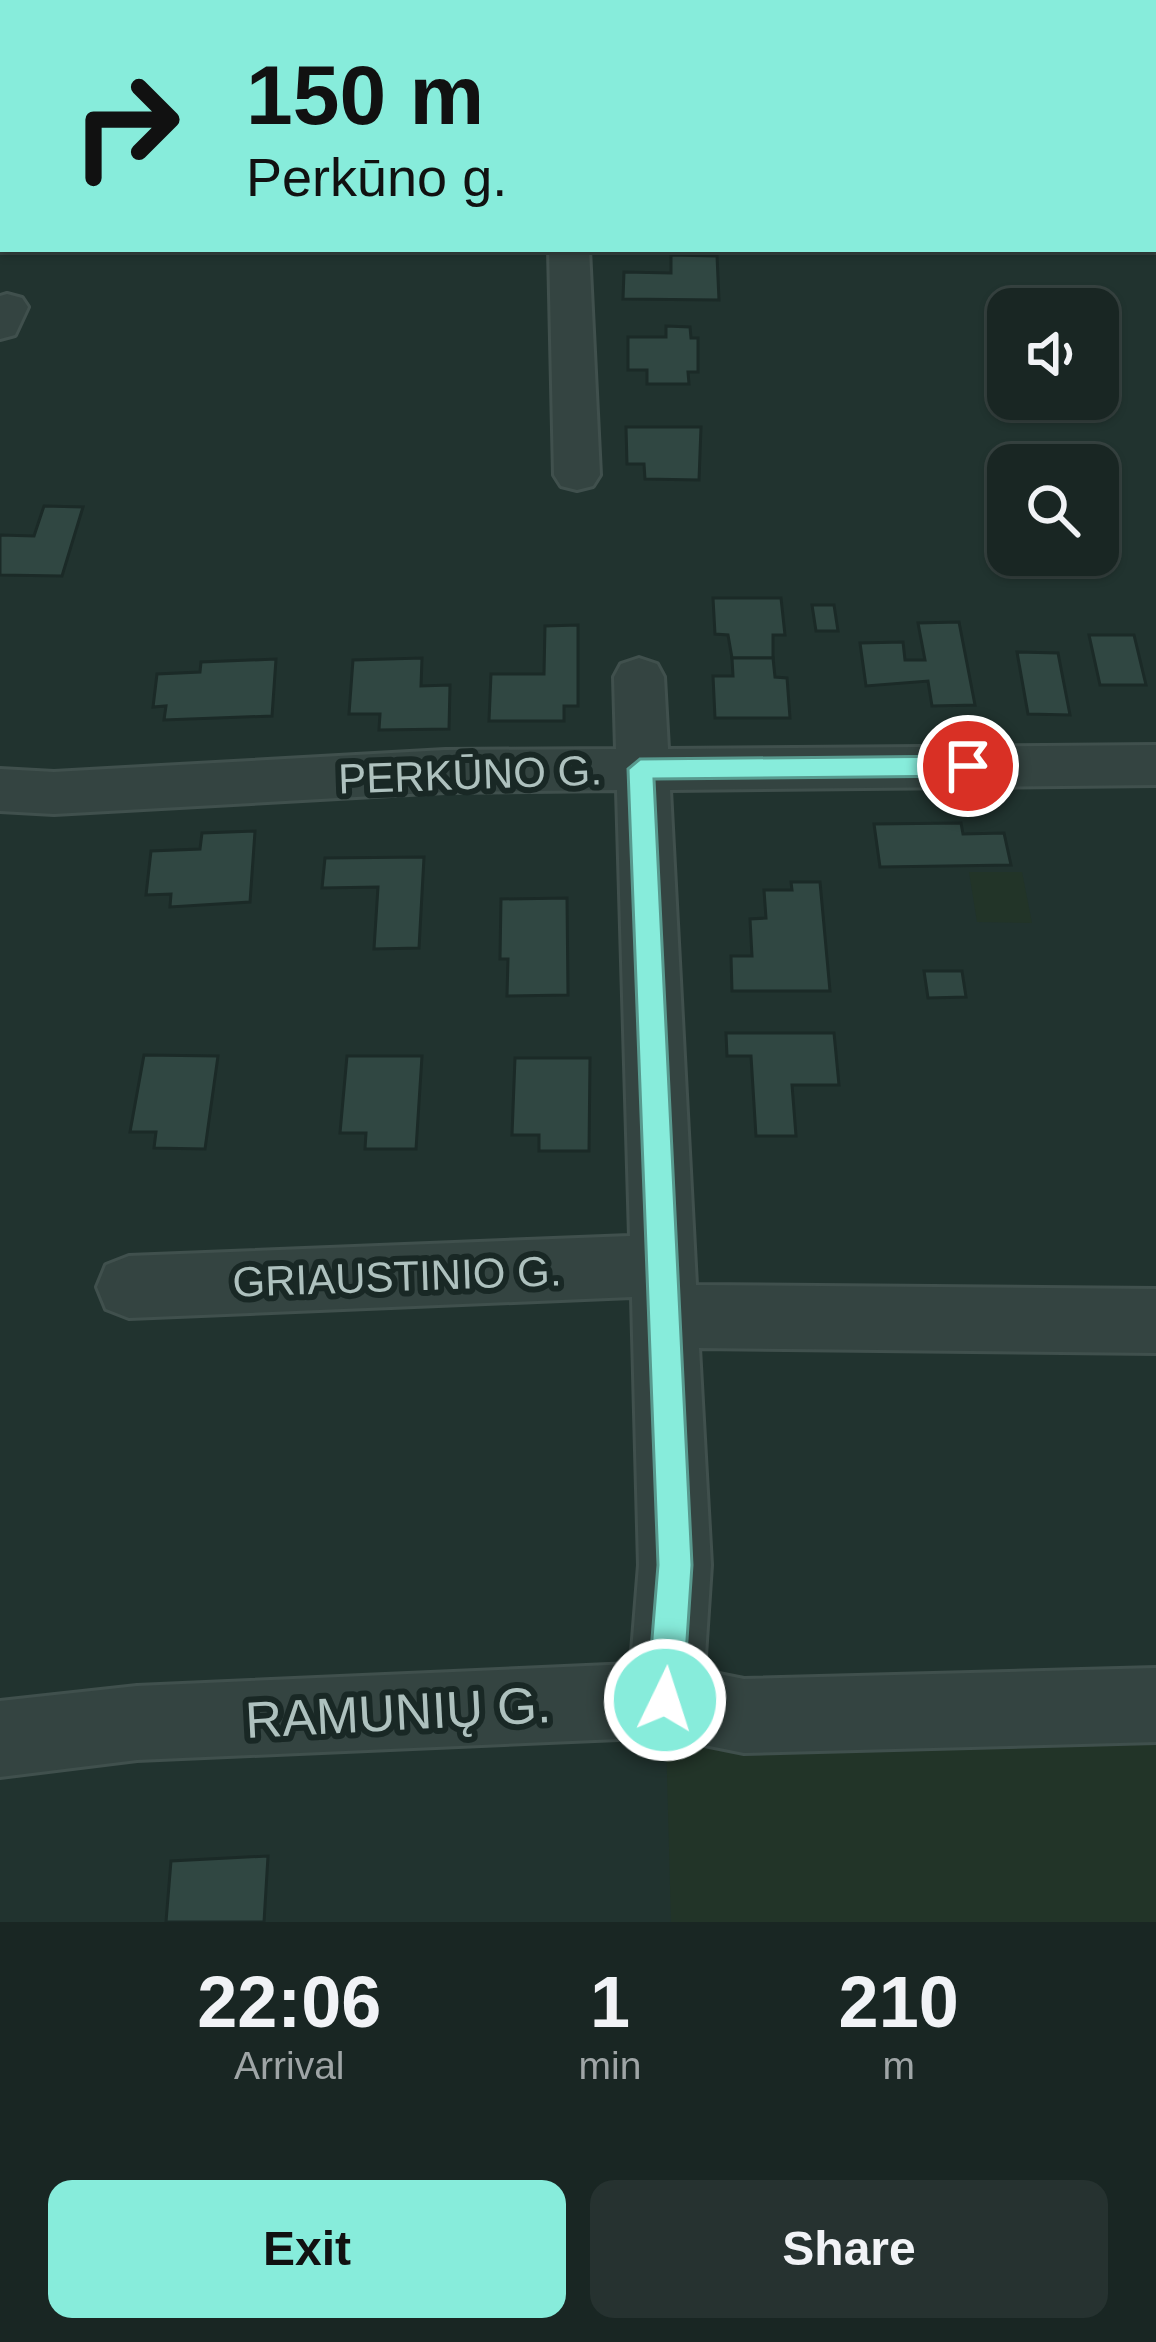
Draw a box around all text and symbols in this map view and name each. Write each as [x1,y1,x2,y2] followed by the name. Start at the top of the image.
[48,48,204,204] icon: right
[246,48,484,142] text: 150 m
[246,147,507,207] text: Perkūno g.
[987,288,1119,576] map controls
[987,288,1119,420] button: sound
[987,444,1119,576] button: search
[917,715,1019,817] pin
[935,733,1001,799] icon: arrive
[337,746,603,803] street label: PERKŪNO G.
[232,1247,562,1306] street label: GRIAUSTINIO G.
[602,1637,728,1763] position arrow
[244,1676,552,1749] street label: RAMUNIŲ G.
[197,1962,381,2042] text: 22:06
[590,1962,630,2042] text: 1
[839,1962,959,2042] text: 210
[234,2044,345,2087] text: Arrival
[579,2044,641,2087] text: min
[882,2044,915,2087] text: m
[48,2180,566,2318] button: Exit
[590,2180,1108,2318] button: Share

